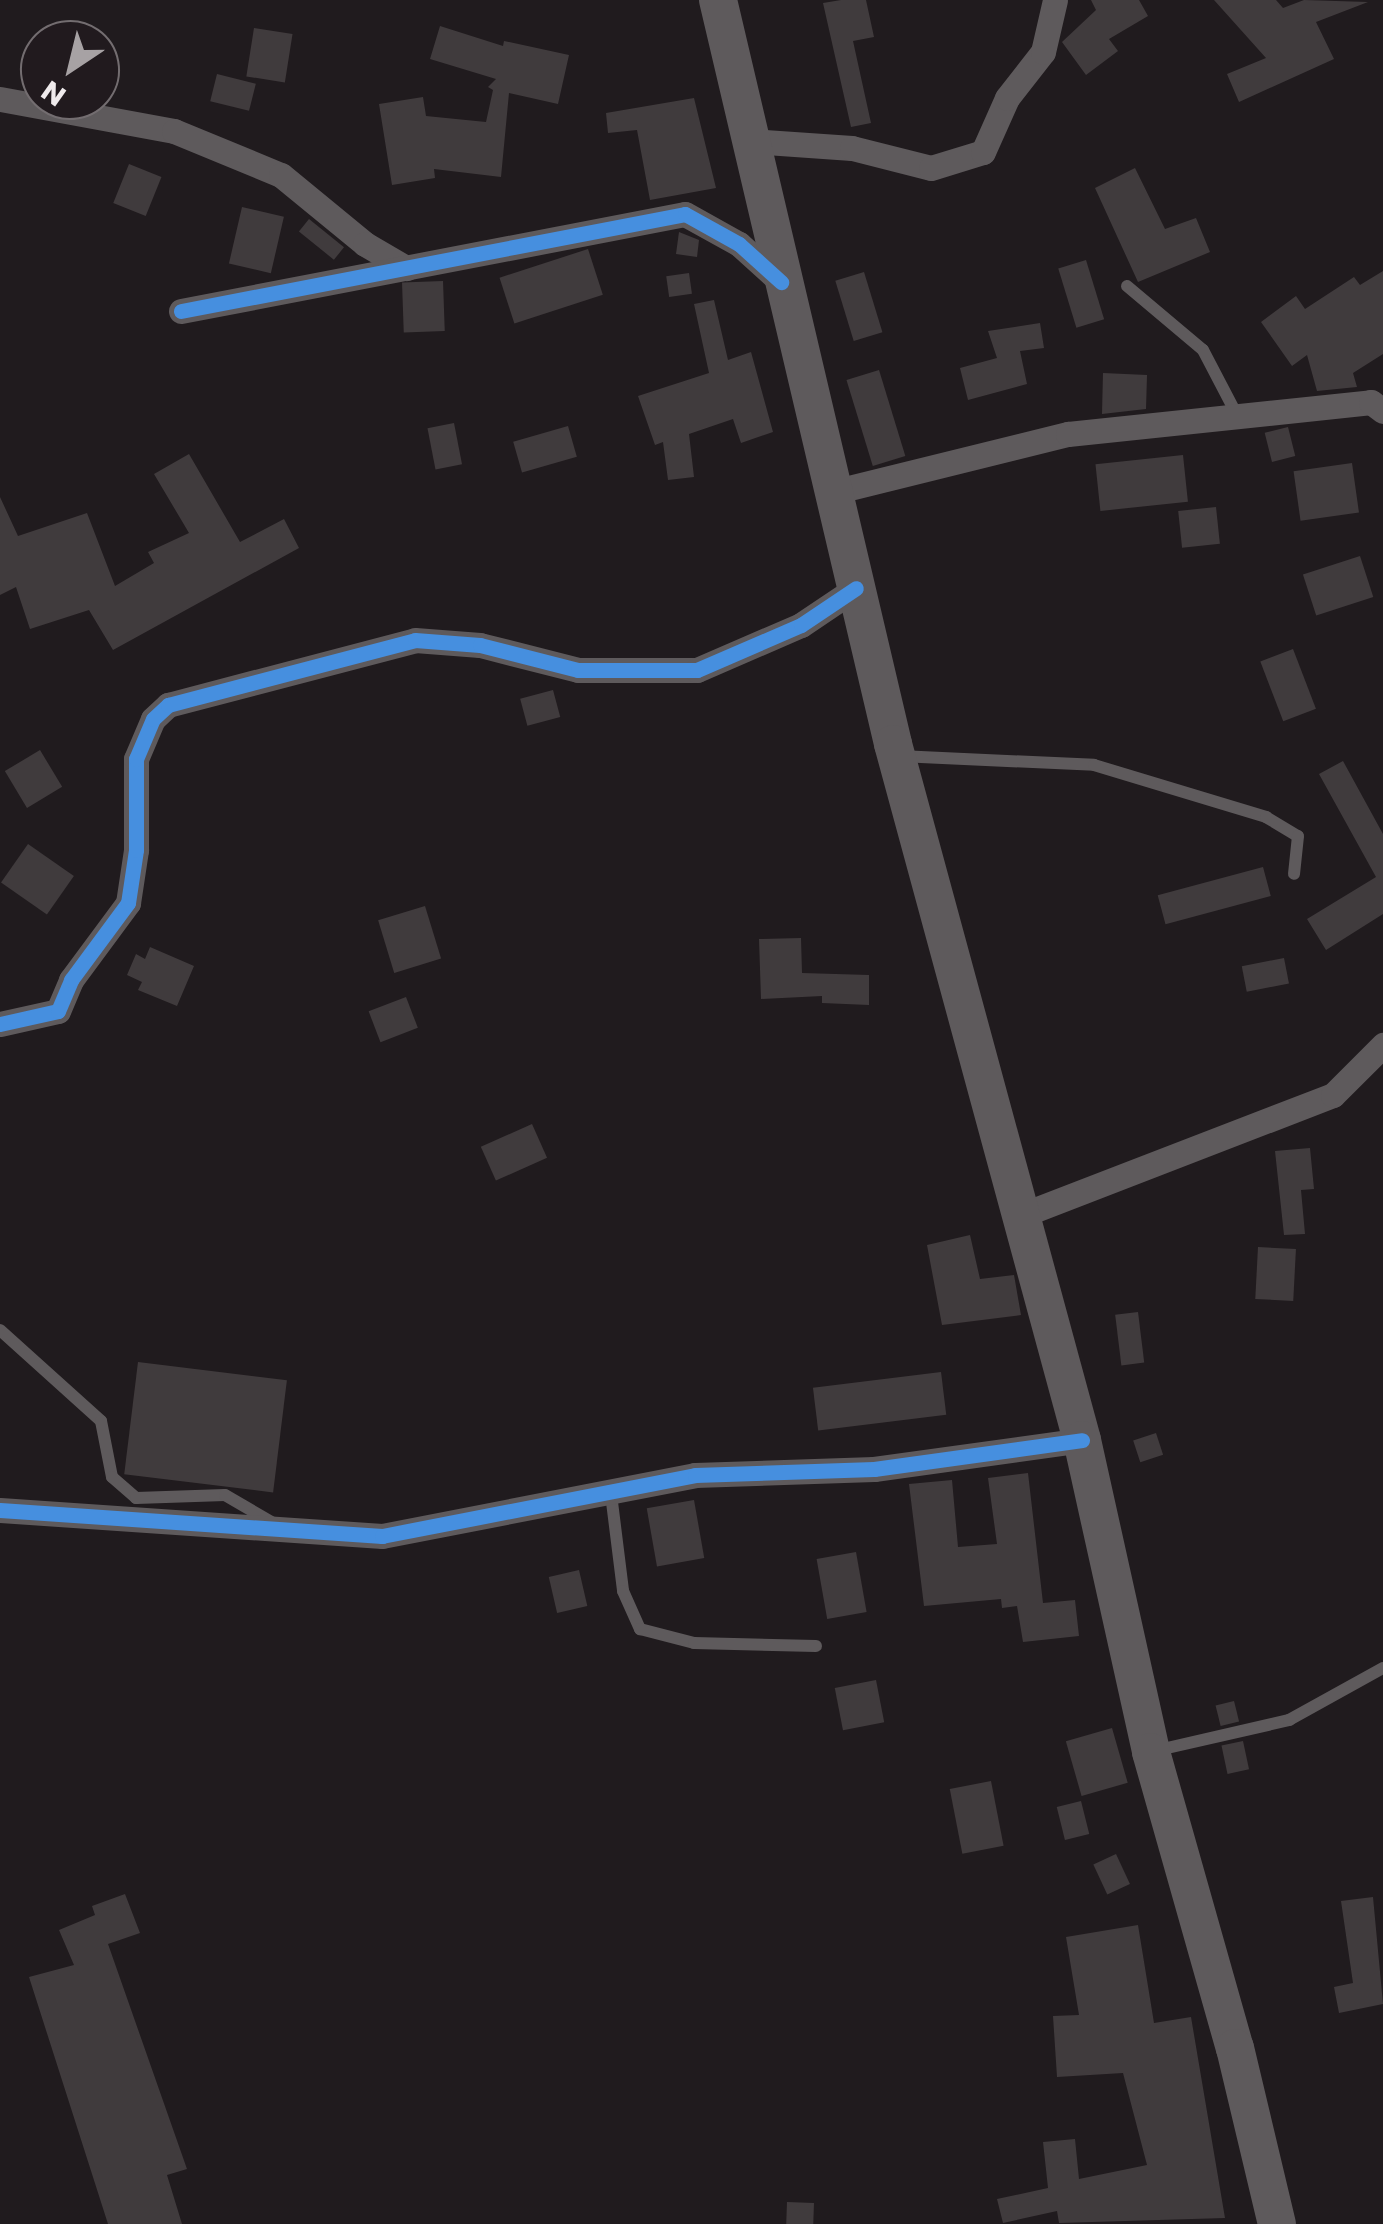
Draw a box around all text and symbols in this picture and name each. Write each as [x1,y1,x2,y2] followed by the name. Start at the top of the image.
[20,20,120,120] north arrow
[34,71,73,115] text: N

